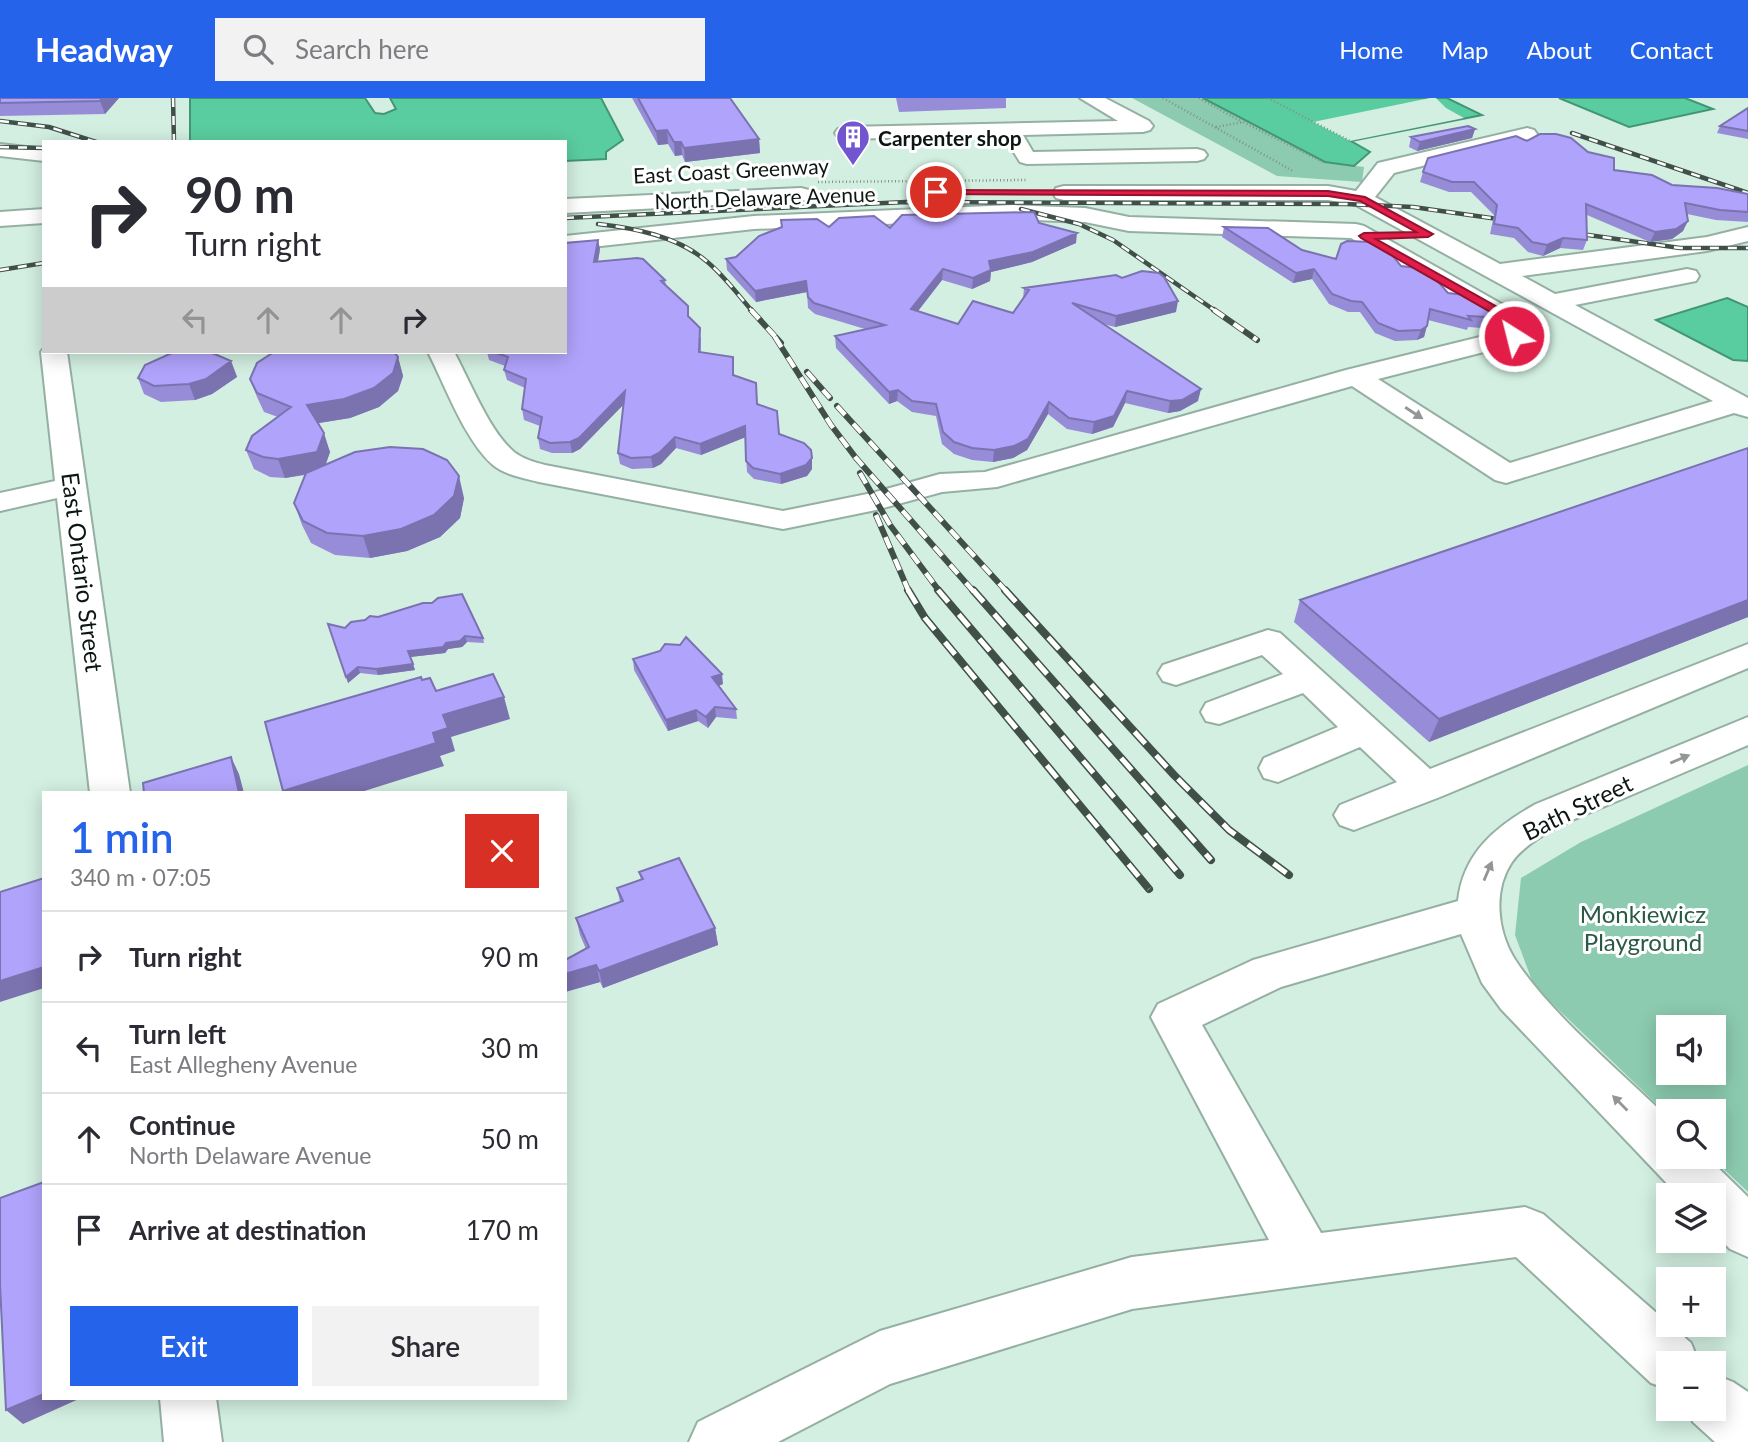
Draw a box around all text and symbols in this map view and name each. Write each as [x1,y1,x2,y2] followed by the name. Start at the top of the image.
[215,18,705,81] search box
[35,29,173,69] text: Headway
[239,30,277,68] icon: search
[295,33,429,65] text: Search here
[1339,35,1403,64] text: Home
[1441,35,1489,64] text: Map
[1527,35,1592,64] text: About
[1630,35,1713,64] text: Contact
[834,118,872,167] building icon: Carpenter shop
[878,125,1022,150] place label: Carpenter shop
[632,152,830,188] street label: East Coast Greenway
[906,162,966,222] pin
[185,165,295,223] text: 90 m
[70,168,161,259] icon: right
[917,173,955,211] icon: arrive
[654,181,876,213] street label: North Delaware Avenue
[185,224,321,263] text: Turn right
[1477,299,1551,373] position arrow
[176,301,214,339] icon: left
[249,301,287,339] icon: ahead
[322,301,360,339] icon: ahead
[395,301,433,339] icon: right
[1404,407,1423,420] one-way arrow
[56,470,110,674] street label: East Ontario Street
[1670,753,1691,764] one-way arrow
[1517,768,1637,846] street label: Bath Street
[70,812,174,862] text: 1 min
[465,814,539,888] button: close
[1483,860,1494,881] one-way arrow
[70,863,212,891] text: 340 m · 07:05
[1580,899,1706,956] park label: Monkiewicz Playground
[70,938,108,976] icon: right
[129,941,242,973] text: Turn right
[481,941,539,973] text: 90 m
[1656,1015,1726,1421] map controls
[1656,1015,1726,1085] button: sound
[129,1018,226,1050] text: Turn left
[70,1029,108,1067] icon: left
[481,1032,539,1064] text: 30 m
[129,1050,357,1078] text: East Allegheny Avenue
[1611,1094,1628,1111] one-way arrow
[1656,1099,1726,1169] button: search
[129,1109,235,1141] text: Continue
[70,1120,108,1158] icon: ahead
[481,1123,539,1155] text: 50 m
[129,1141,372,1169] text: North Delaware Avenue
[1656,1183,1726,1253] button: layers
[70,1211,108,1249] icon: arrive
[129,1214,366,1246] text: Arrive at destination
[466,1214,539,1246] text: 170 m
[1656,1267,1726,1337] button: +
[70,1306,298,1386] button: Exit
[312,1306,539,1386] button: Share
[1656,1351,1726,1421] button: −

